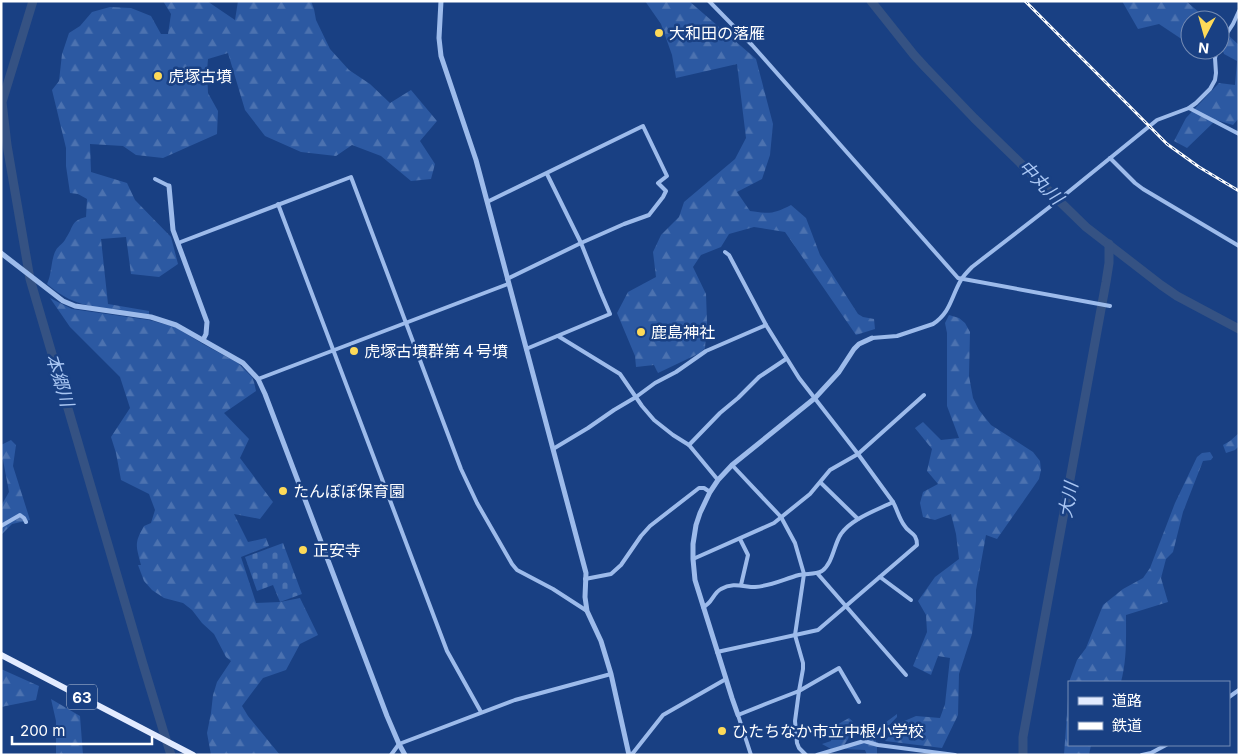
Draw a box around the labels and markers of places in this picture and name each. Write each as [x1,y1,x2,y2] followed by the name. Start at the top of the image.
[669,23,765,43] place label: 大和田の落雁
[653,27,665,39] marker: 大和田の落雁
[168,66,232,86] place label: 虎塚古墳
[152,70,164,82] marker: 虎塚古墳
[651,322,715,342] place label: 鹿島神社
[635,326,647,338] marker: 鹿島神社
[364,341,508,361] place label: 虎塚古墳群第４号墳
[348,345,360,357] marker: 虎塚古墳群第４号墳
[293,481,405,501] place label: たんぽぽ保育園
[277,485,289,497] marker: たんぽぽ保育園
[313,540,361,560] place label: 正安寺
[297,544,309,556] marker: 正安寺
[732,721,924,741] place label: ひたちなか市立中根小学校
[716,725,728,737] marker: ひたちなか市立中根小学校

